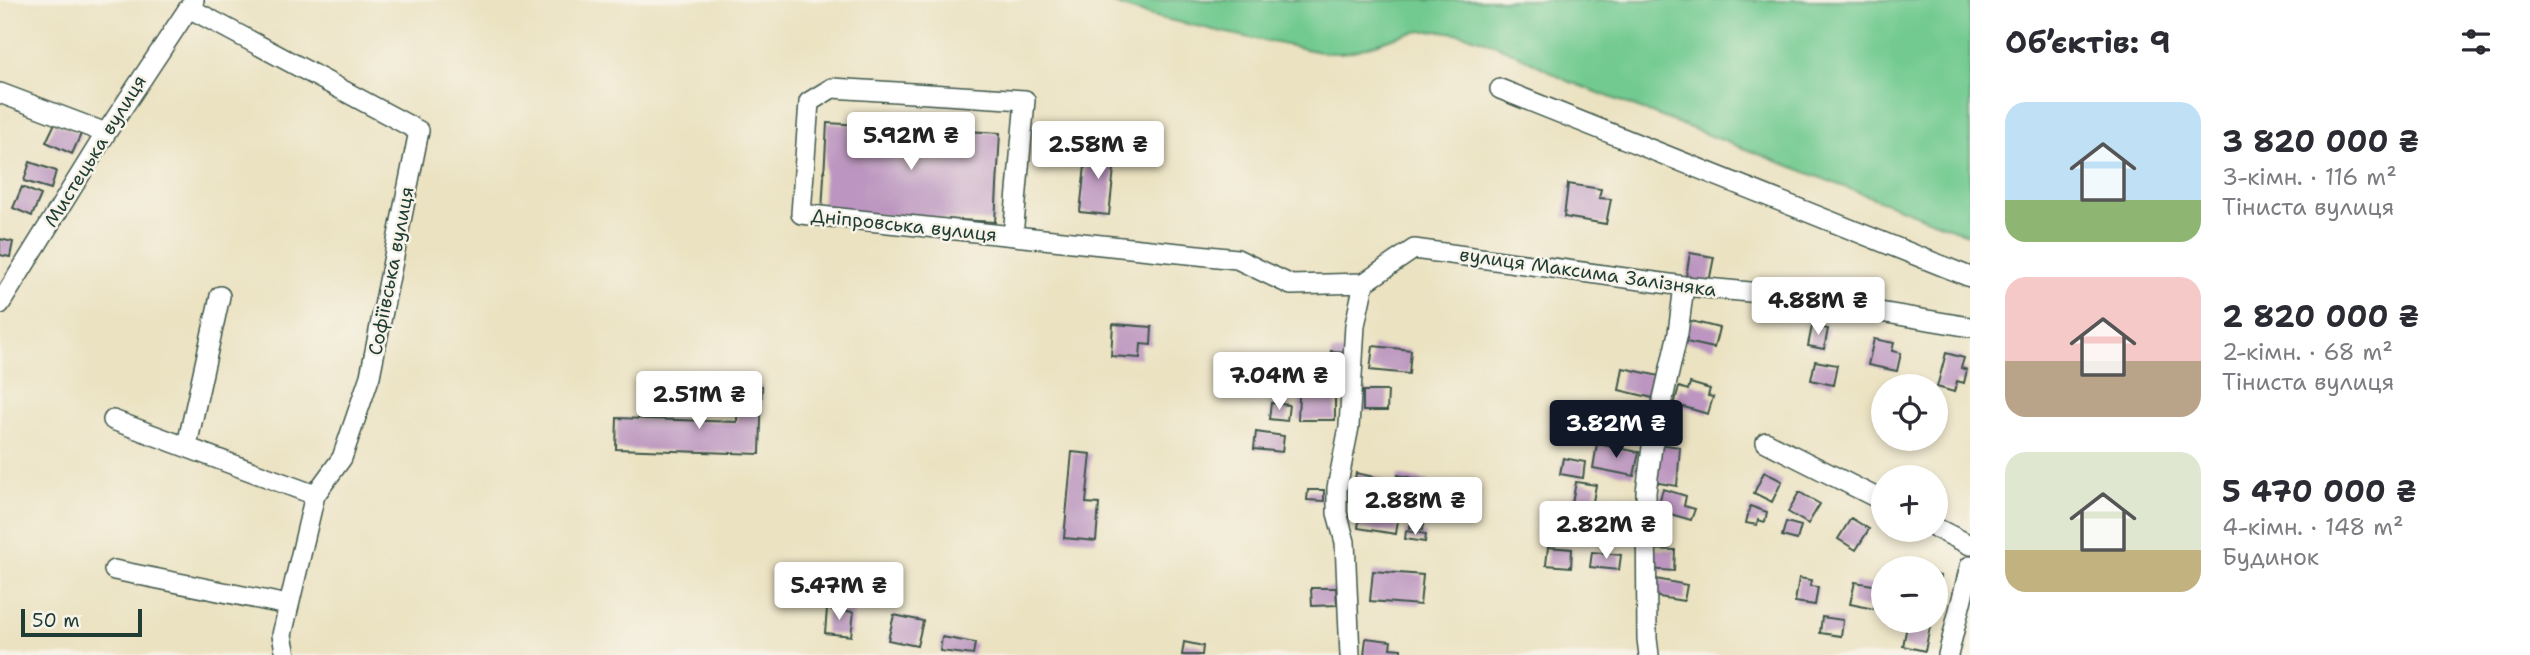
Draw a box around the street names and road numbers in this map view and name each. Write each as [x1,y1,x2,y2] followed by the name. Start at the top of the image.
[38,70,152,232] street label: Мистецька вулиця
[362,185,420,357] street label: Софіївська вулиця
[810,203,998,247] street label: Дніпровська вулиця
[1458,242,1718,302] street label: вулиця Максима Залізняка

